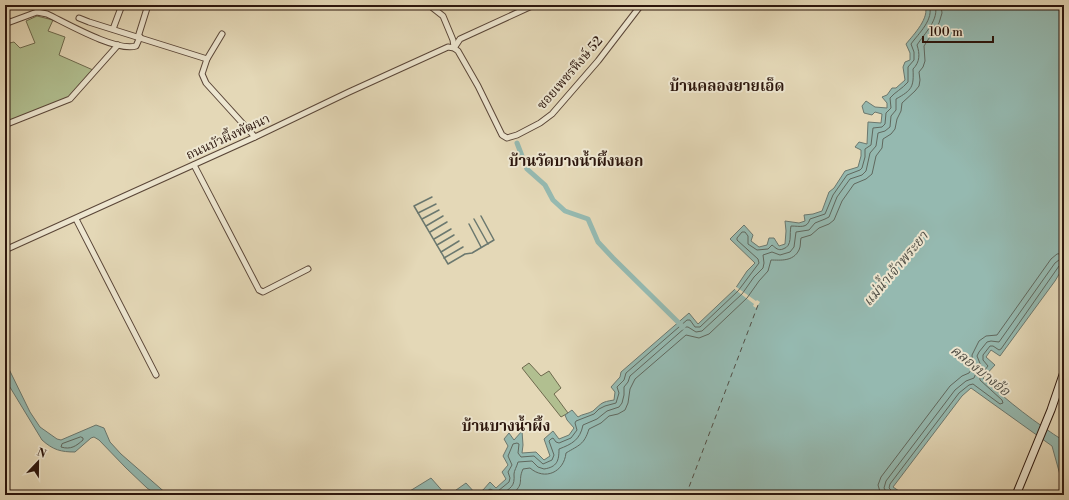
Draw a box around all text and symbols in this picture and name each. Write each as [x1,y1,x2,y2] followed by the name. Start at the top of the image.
[923,18,993,44] scale bar
[929,25,963,40] text: 100 m
[534,33,606,113] street label: ซอยเพชรหึงษ์ 52
[670,77,784,96] district label: บ้านคลองยายเอ็ด
[183,109,272,163] street label: ถนนบัวผึ้งพัฒนา
[509,150,643,171] district label: บ้านวัดบางน้ำผึ้งนอก
[858,226,933,310] water label: แม่น้ำเจ้าพระยา
[947,342,1014,401] water label: คลองบางอ้อ
[462,415,550,436] district label: บ้านบางน้ำผึ้ง
[18,442,58,482] north arrow
[35,446,48,462] text: N

